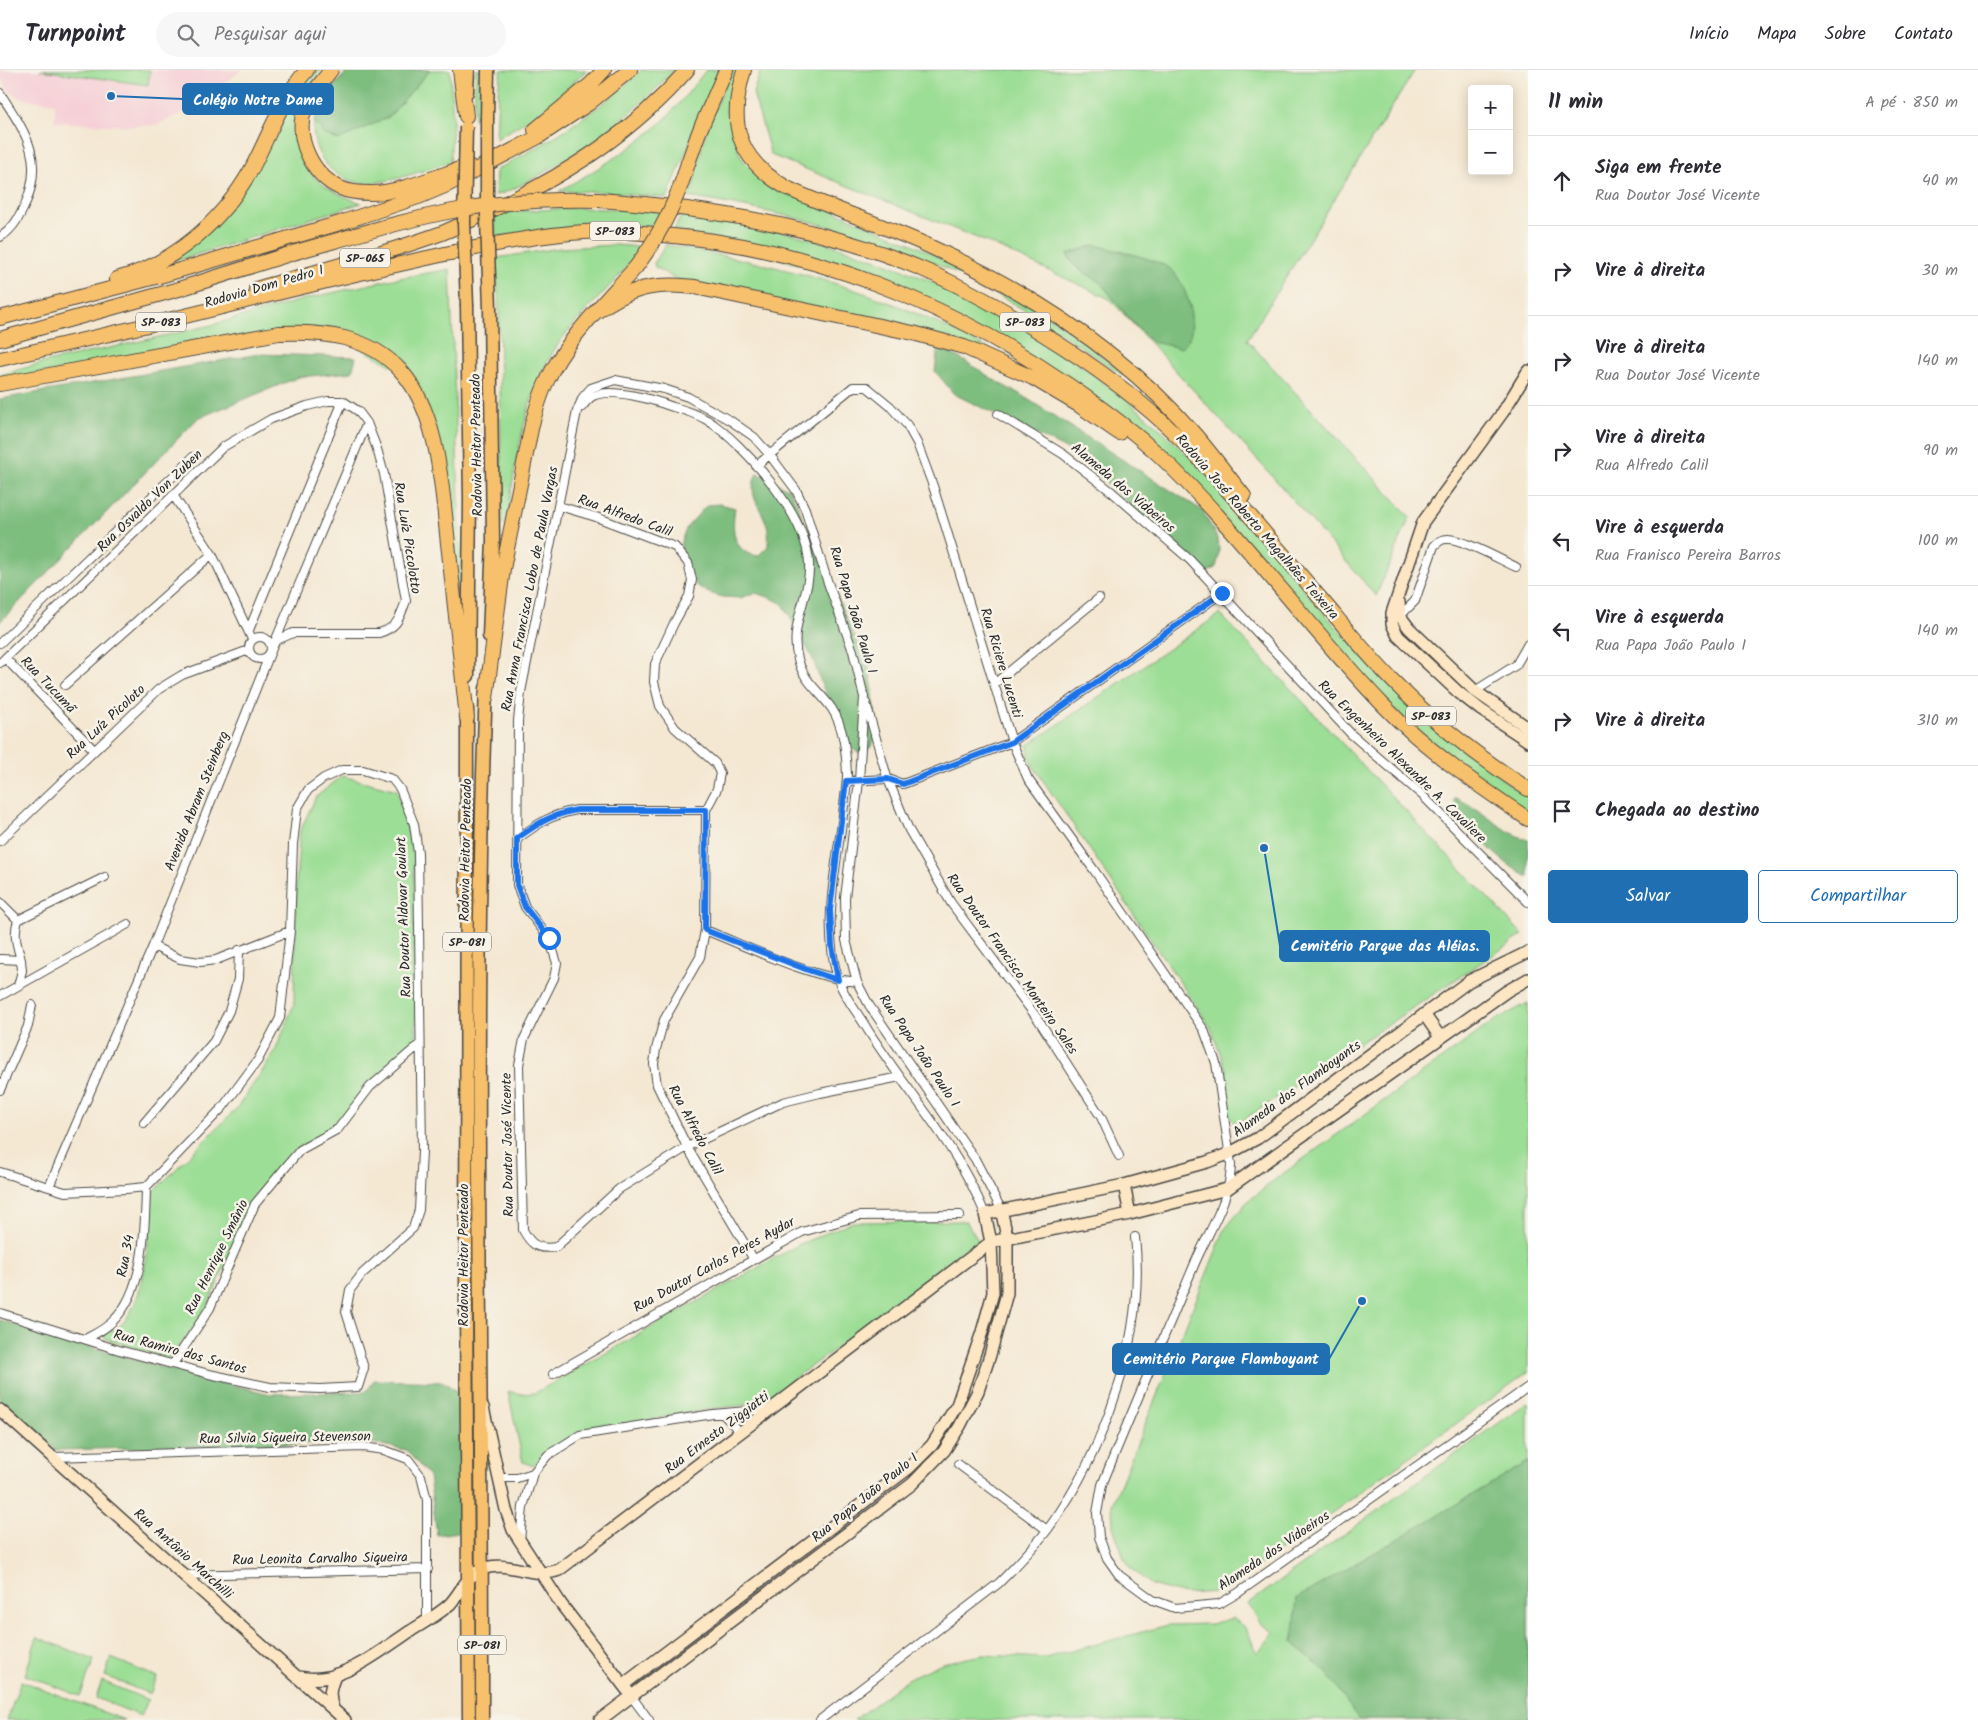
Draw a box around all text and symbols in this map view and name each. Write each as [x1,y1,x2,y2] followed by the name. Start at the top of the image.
[156,12,506,57] search box
[25,15,126,54] text: Turnpoint
[214,20,326,50] text: Pesquisar aqui
[1689,20,1729,49] text: Início
[1757,20,1797,49] text: Mapa
[1825,20,1866,49] text: Sobre
[1894,20,1953,49] text: Contato
[174,21,202,49] icon: search
[183,84,333,114] callout: Colégio Notre Dame
[1468,85,1513,175] map controls
[1468,85,1513,130] button: +
[1548,86,1603,119] text: 11 min
[193,89,323,113] text: Colégio Notre Dame
[1865,90,1958,115] text: A pé · 850 m
[1468,130,1513,175] button: −
[1595,153,1722,183] text: Siga em frente
[1548,167,1576,195] icon: ahead
[1922,168,1958,193] text: 40 m
[1595,183,1760,208] text: Rua Doutor José Vicente
[590,222,640,240] road number: SP-083
[340,248,390,268] road number: SP-065
[1595,256,1705,286] text: Vire à direita
[1548,257,1576,285] icon: right
[1922,258,1958,283] text: 30 m
[202,259,326,315] street label: Rodovia Dom Pedro I
[136,312,186,332] road number: SP-083
[1000,312,1050,332] road number: SP-083
[1595,333,1705,363] text: Vire à direita
[1548,347,1576,375] icon: right
[1917,348,1958,373] text: 140 m
[1595,363,1760,388] text: Rua Doutor José Vicente
[465,373,489,517] street label: Rodovia Heitor Penteado
[1595,423,1705,453] text: Vire à direita
[1170,429,1344,625] street label: Rodovia José Roberto Magalhães Teixeira
[1548,437,1576,465] icon: right
[1066,438,1180,538] street label: Alameda dos Vidoeiros
[1923,438,1958,463] text: 90 m
[92,445,208,557] street label: Rua Osvaldo Von Zuben
[1595,453,1709,478] text: Rua Alfredo Calil
[495,465,565,713] street label: Rua Anna Francisca Lobo de Paula Vargas
[387,480,427,596] street label: Rua Luíz Piccolotto
[575,489,676,544] street label: Rua Alfredo Calil
[1595,513,1724,543] text: Vire à esquerda
[1548,527,1576,555] icon: left
[1918,528,1958,553] text: 100 m
[1595,543,1781,568] text: Rua Franisco Pereira Barros
[823,544,883,676] street label: Rua Papa João Paulo I
[1211,582,1234,605] route end
[1595,603,1724,633] text: Vire à esquerda
[974,605,1028,721] street label: Rua Riciere Lucenti
[1548,617,1576,645] icon: left
[1917,618,1958,643] text: 140 m
[1595,633,1746,658] text: Rua Papa João Paulo I
[15,651,82,720] street label: Rua Tucumã
[1313,675,1492,849] street label: Rua Engenheiro Alexandre A. Cavaliere
[61,679,151,765] street label: Rua Luíz Picoloto
[1406,706,1456,726] road number: SP-083
[1595,706,1705,736] text: Vire à direita
[1548,707,1576,735] icon: right
[1917,708,1958,733] text: 310 m
[159,728,235,874] street label: Avenida Abram Steinberg
[454,778,478,922] street label: Rodovia Heitor Penteado
[1595,796,1760,826] text: Chegada ao destino
[1548,797,1576,825] icon: arrive
[390,836,418,998] street label: Rua Doutor Aldovar Goulart
[941,869,1083,1059] street label: Rua Doutor Francisco Monteiro Sales
[1548,870,1748,923] button: Salvar
[1758,870,1958,923] button: Compartilhar
[538,927,561,950] route start
[1280,931,1489,961] callout: Cemitério Parque das Aléias.
[443,932,491,952] road number: SP-081
[1291,935,1479,959] text: Cemitério Parque das Aléias.
[873,990,965,1112] street label: Rua Papa João Paulo I
[1228,1035,1366,1143] street label: Alameda dos Flamboyants
[496,1072,520,1217] street label: Rua Doutor José Vicente
[662,1081,728,1180] street label: Rua Alfredo Calil
[453,1183,475,1327] street label: Rodovia Heitor Penteado
[180,1196,254,1318] street label: Rua Henrique Smânio
[629,1211,800,1319] street label: Rua Doutor Carlos Peres Aydar
[111,1233,141,1279] street label: Rua 34
[111,1324,249,1380] street label: Rua Ramiro dos Santos
[1113,1344,1329,1374] callout: Cemitério Parque Flamboyant
[1123,1348,1319,1372] text: Cemitério Parque Flamboyant
[660,1386,775,1480] street label: Rua Ernesto Ziggiatti
[199,1426,371,1450] street label: Rua Silvia Siqueira Stevenson
[807,1448,923,1548] street label: Rua Papa João Paulo I
[128,1503,238,1605] street label: Rua Antônio Marchilli
[1214,1505,1334,1597] street label: Alameda dos Vidoeiros
[232,1546,408,1572] street label: Rua Leonita Carvalho Siqueira
[458,1636,506,1654] road number: SP-081

